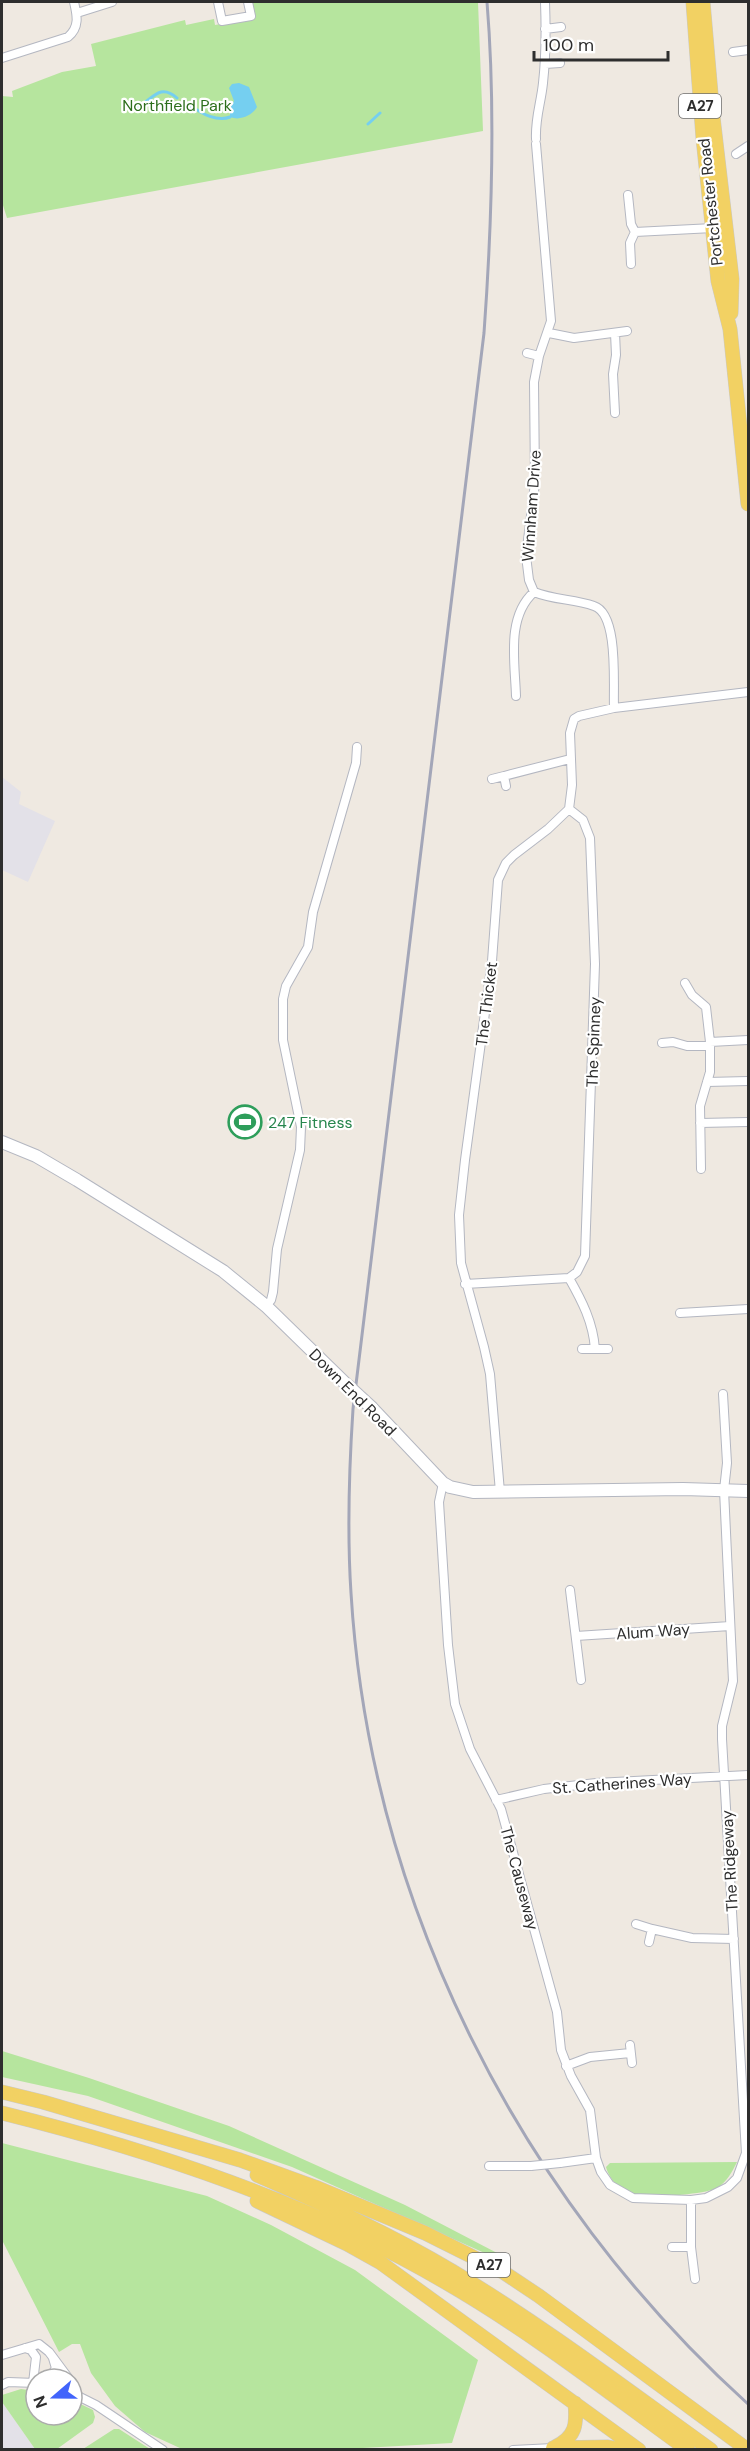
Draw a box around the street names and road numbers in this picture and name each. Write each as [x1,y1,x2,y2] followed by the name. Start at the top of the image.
[679,94,721,118] road number: A27
[693,137,728,267] street label: Portchester Road
[517,449,546,563] street label: Winnham Drive
[471,960,502,1048] street label: The Thicket
[581,996,606,1088] street label: The Spinney
[304,1344,401,1441] street label: Down End Road
[615,1618,691,1645] street label: Alum Way
[552,1768,693,1799] street label: St. Catherines Way
[716,1810,743,1912] street label: The Ridgeway
[496,1824,544,1933] street label: The Causeway
[468,2253,510,2277] road number: A27

